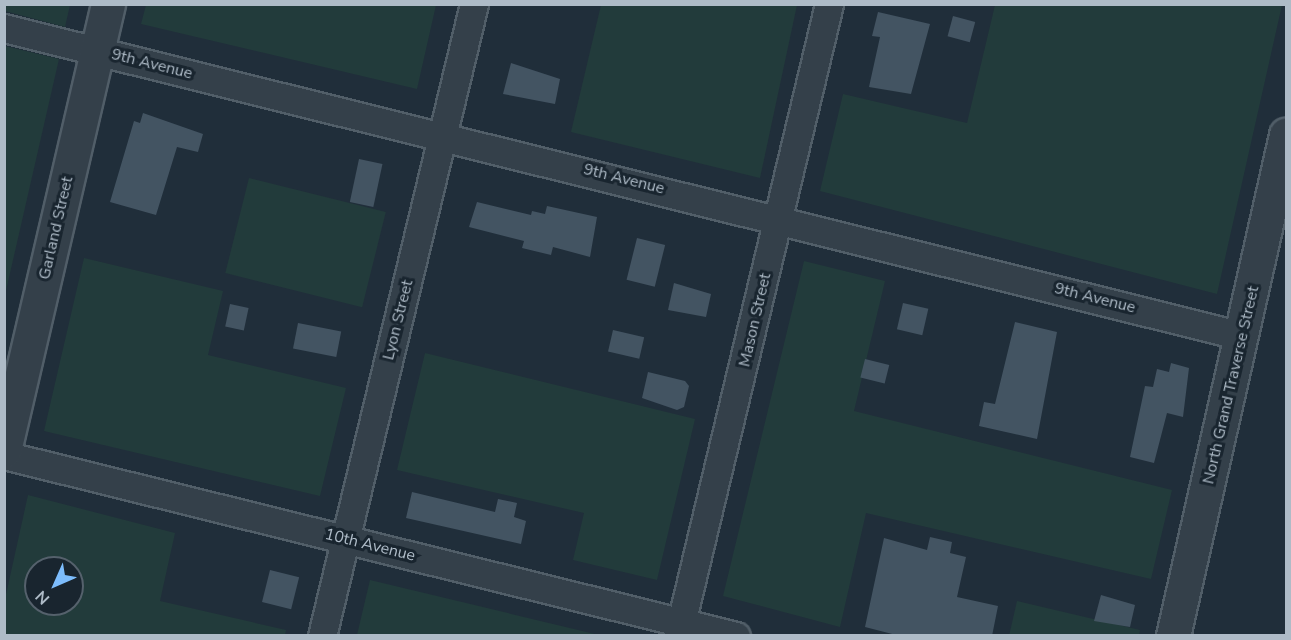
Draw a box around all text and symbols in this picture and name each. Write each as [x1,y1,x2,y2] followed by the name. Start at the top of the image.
[109,45,195,83] street label: 9th Avenue
[581,160,667,198] street label: 9th Avenue
[35,175,77,281] street label: Garland Street
[735,271,775,369] street label: Mason Street
[379,278,417,362] street label: Lyon Street
[1052,279,1138,317] street label: 9th Avenue
[1199,284,1263,486] street label: North Grand Traverse Street
[323,525,417,565] street label: 10th Avenue
[24,556,84,616] north arrow
[31,585,55,609] text: N

